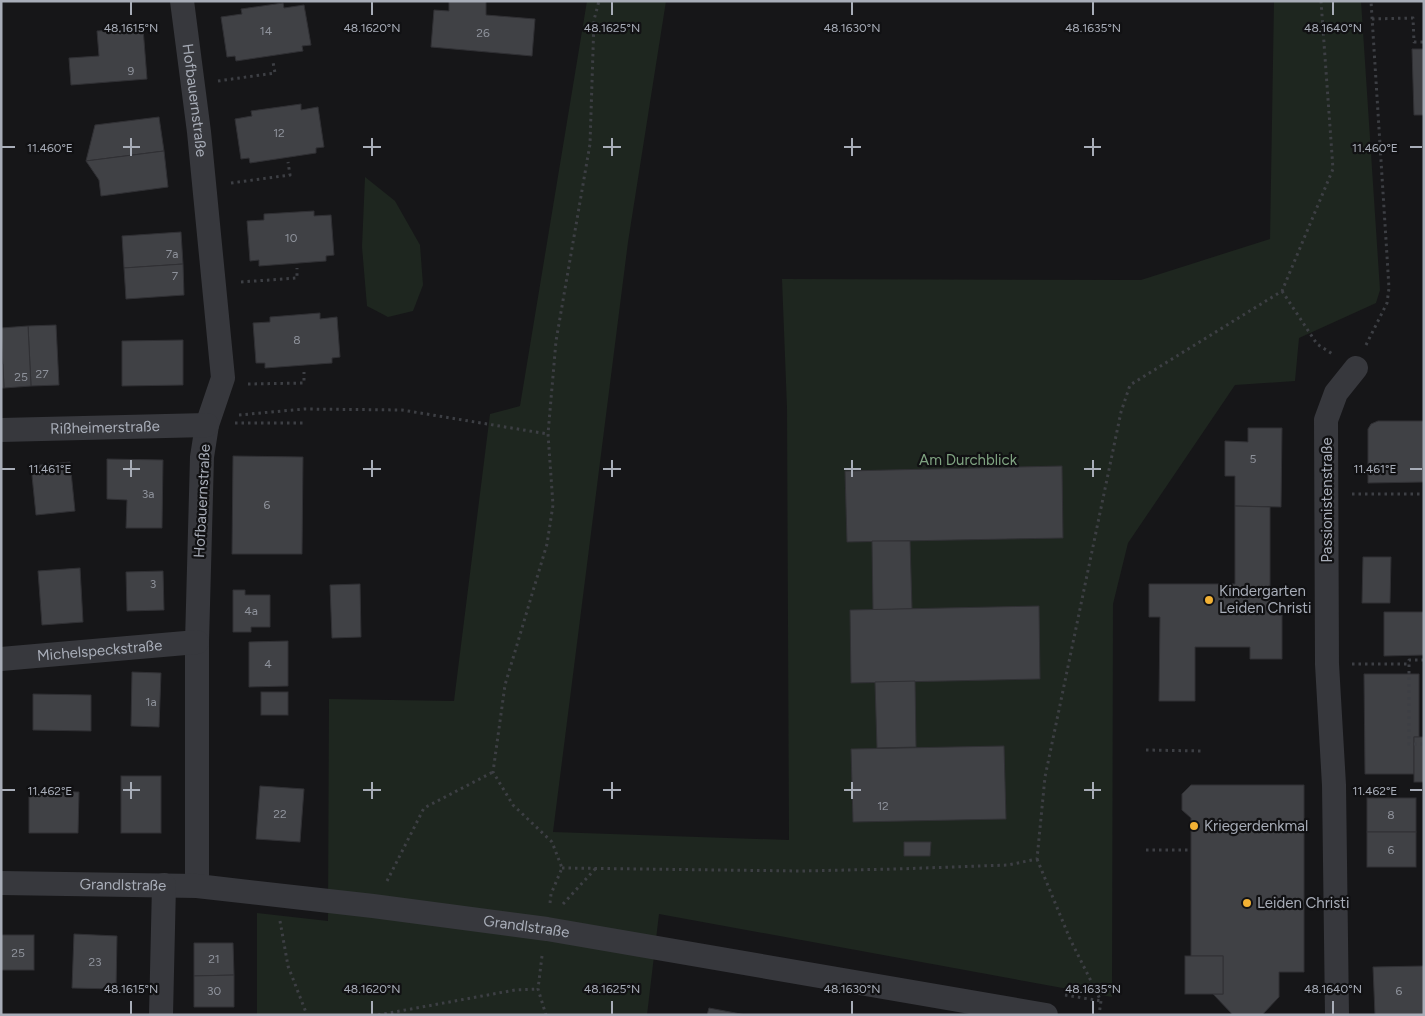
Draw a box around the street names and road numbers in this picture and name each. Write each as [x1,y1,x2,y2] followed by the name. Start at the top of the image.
[179,42,210,158] street label: Hofbauernstraße
[50,417,160,438] street label: Rißheimerstraße
[1318,437,1336,563] street label: Passionistenstraße
[190,444,214,558] street label: Hofbauernstraße
[36,636,163,665] street label: Michelspeckstraße
[80,875,166,895] street label: Grandlstraße
[482,912,571,942] street label: Grandlstraße

